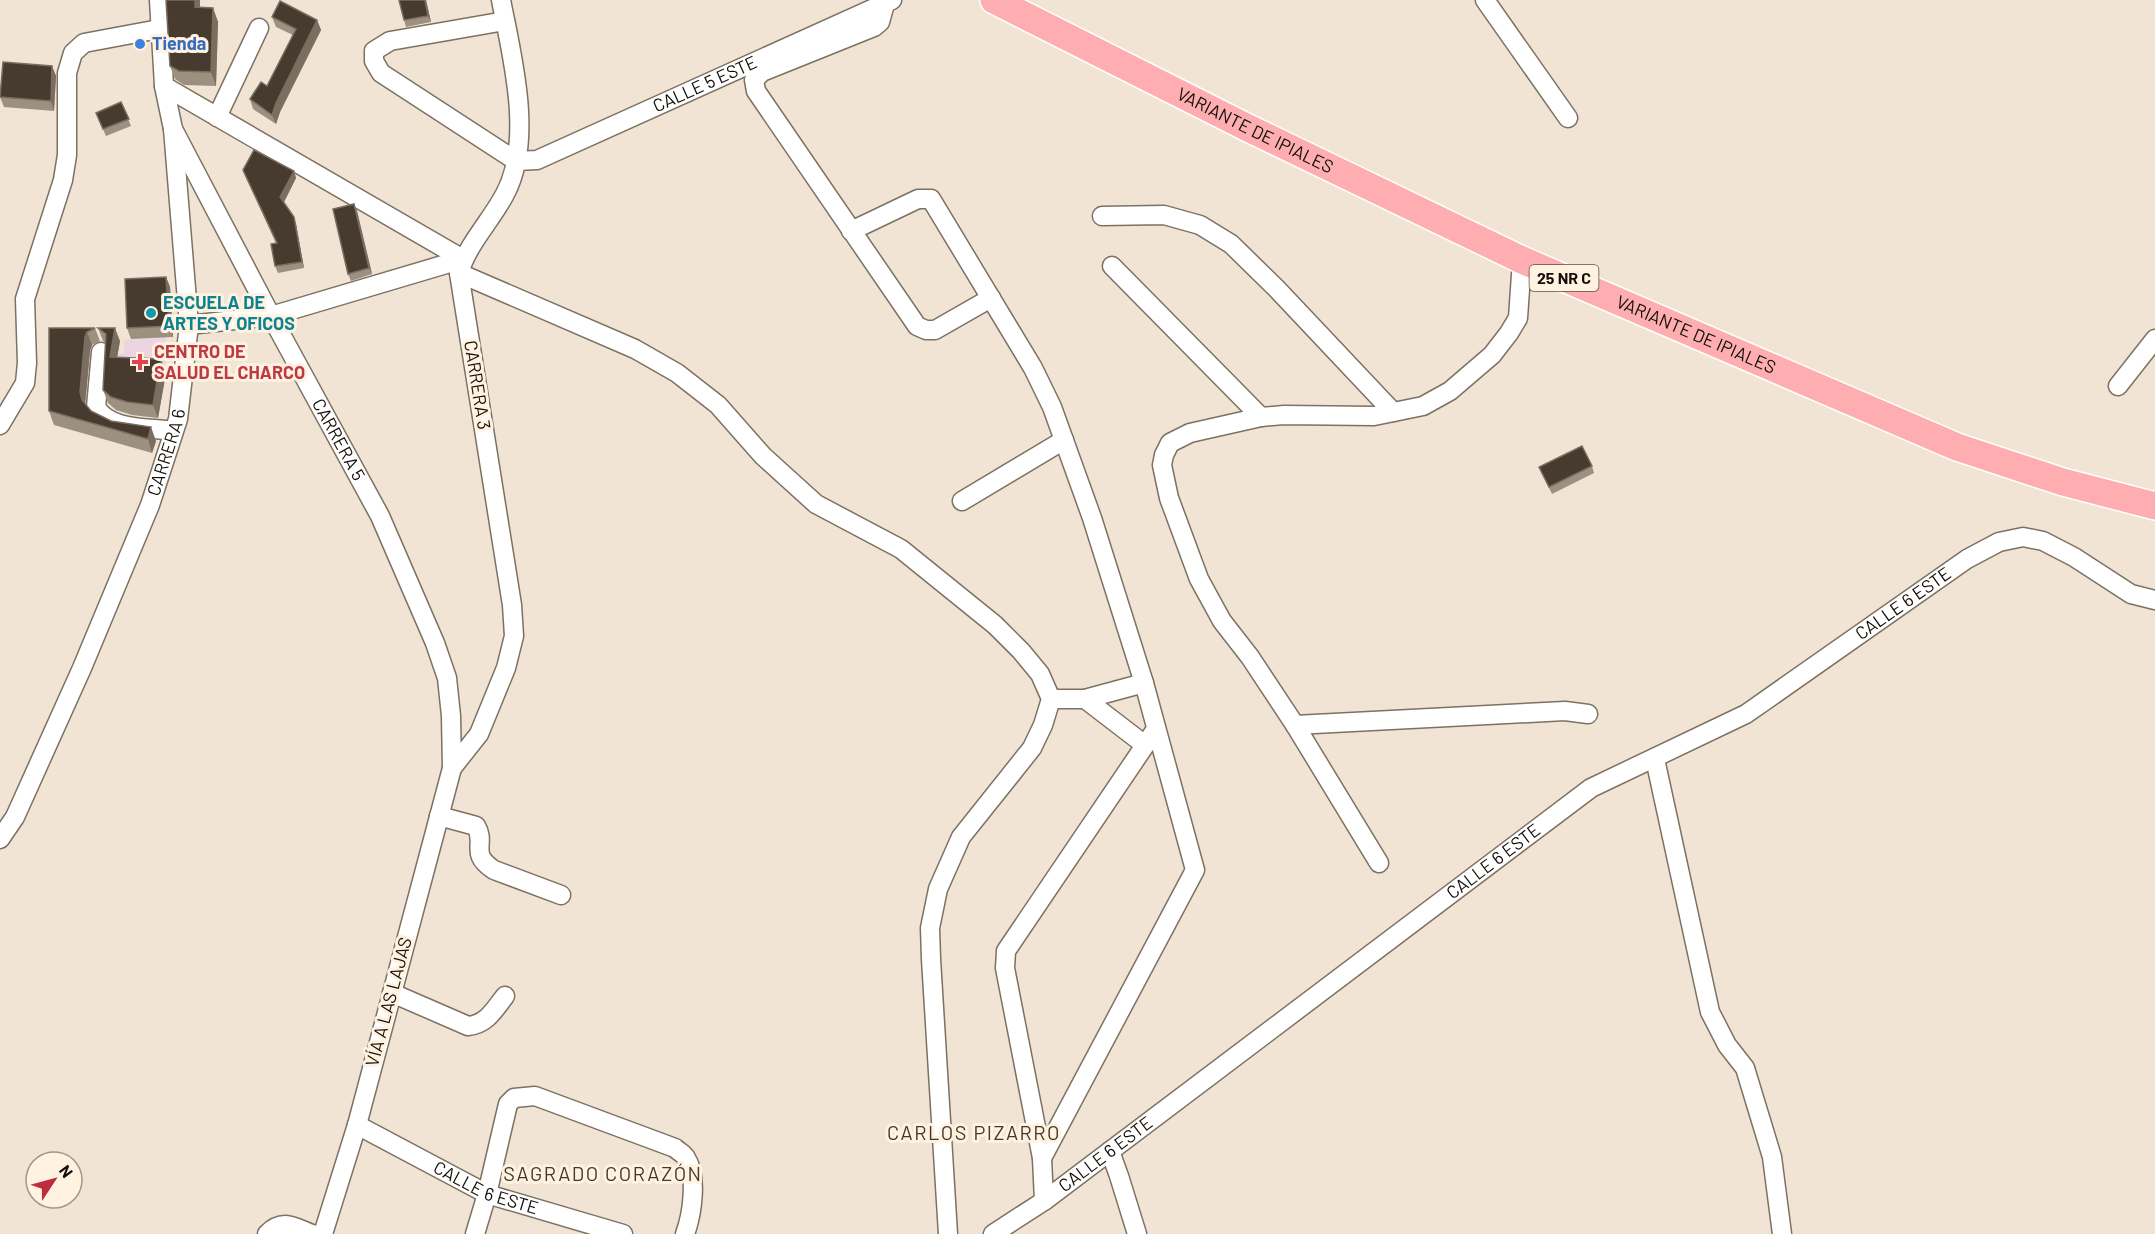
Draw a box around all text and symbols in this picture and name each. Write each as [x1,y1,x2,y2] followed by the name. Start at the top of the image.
[152,32,206,54] place label: Tienda
[133,37,147,51] marker: Tienda
[649,50,760,116] street label: CALLE 5 ESTE
[1174,82,1337,178] street label: VARIANTE DE IPIALES
[1530,265,1598,291] road number: 25 NR C
[1613,290,1780,378] street label: VARIANTE DE IPIALES
[163,291,295,334] place label: ESCUELA DE ARTES Y OFICOS
[144,306,158,320] marker: ESCUELA DE ARTES Y OFICOS
[460,339,496,431] street label: CARRERA 3
[154,340,305,383] place label: CENTRO DE SALUD EL CHARCO
[131,353,149,371] marker: CENTRO DE SALUD EL CHARCO
[308,394,371,484] street label: CARRERA 5
[142,408,189,498] street label: CARRERA 6
[1851,562,1955,644] street label: CALLE 6 ESTE
[1442,818,1544,903] street label: CALLE 6 ESTE
[360,935,416,1069] street label: VÍA A LAS LAJAS
[1054,1111,1156,1196] street label: CALLE 6 ESTE
[887,1120,1061,1144] district label: CARLOS PIZARRO
[24,1150,84,1210] north arrow
[430,1156,541,1218] street label: CALLE 6 ESTE
[56,1161,77,1181] text: N
[503,1161,703,1185] district label: SAGRADO CORAZÓN

